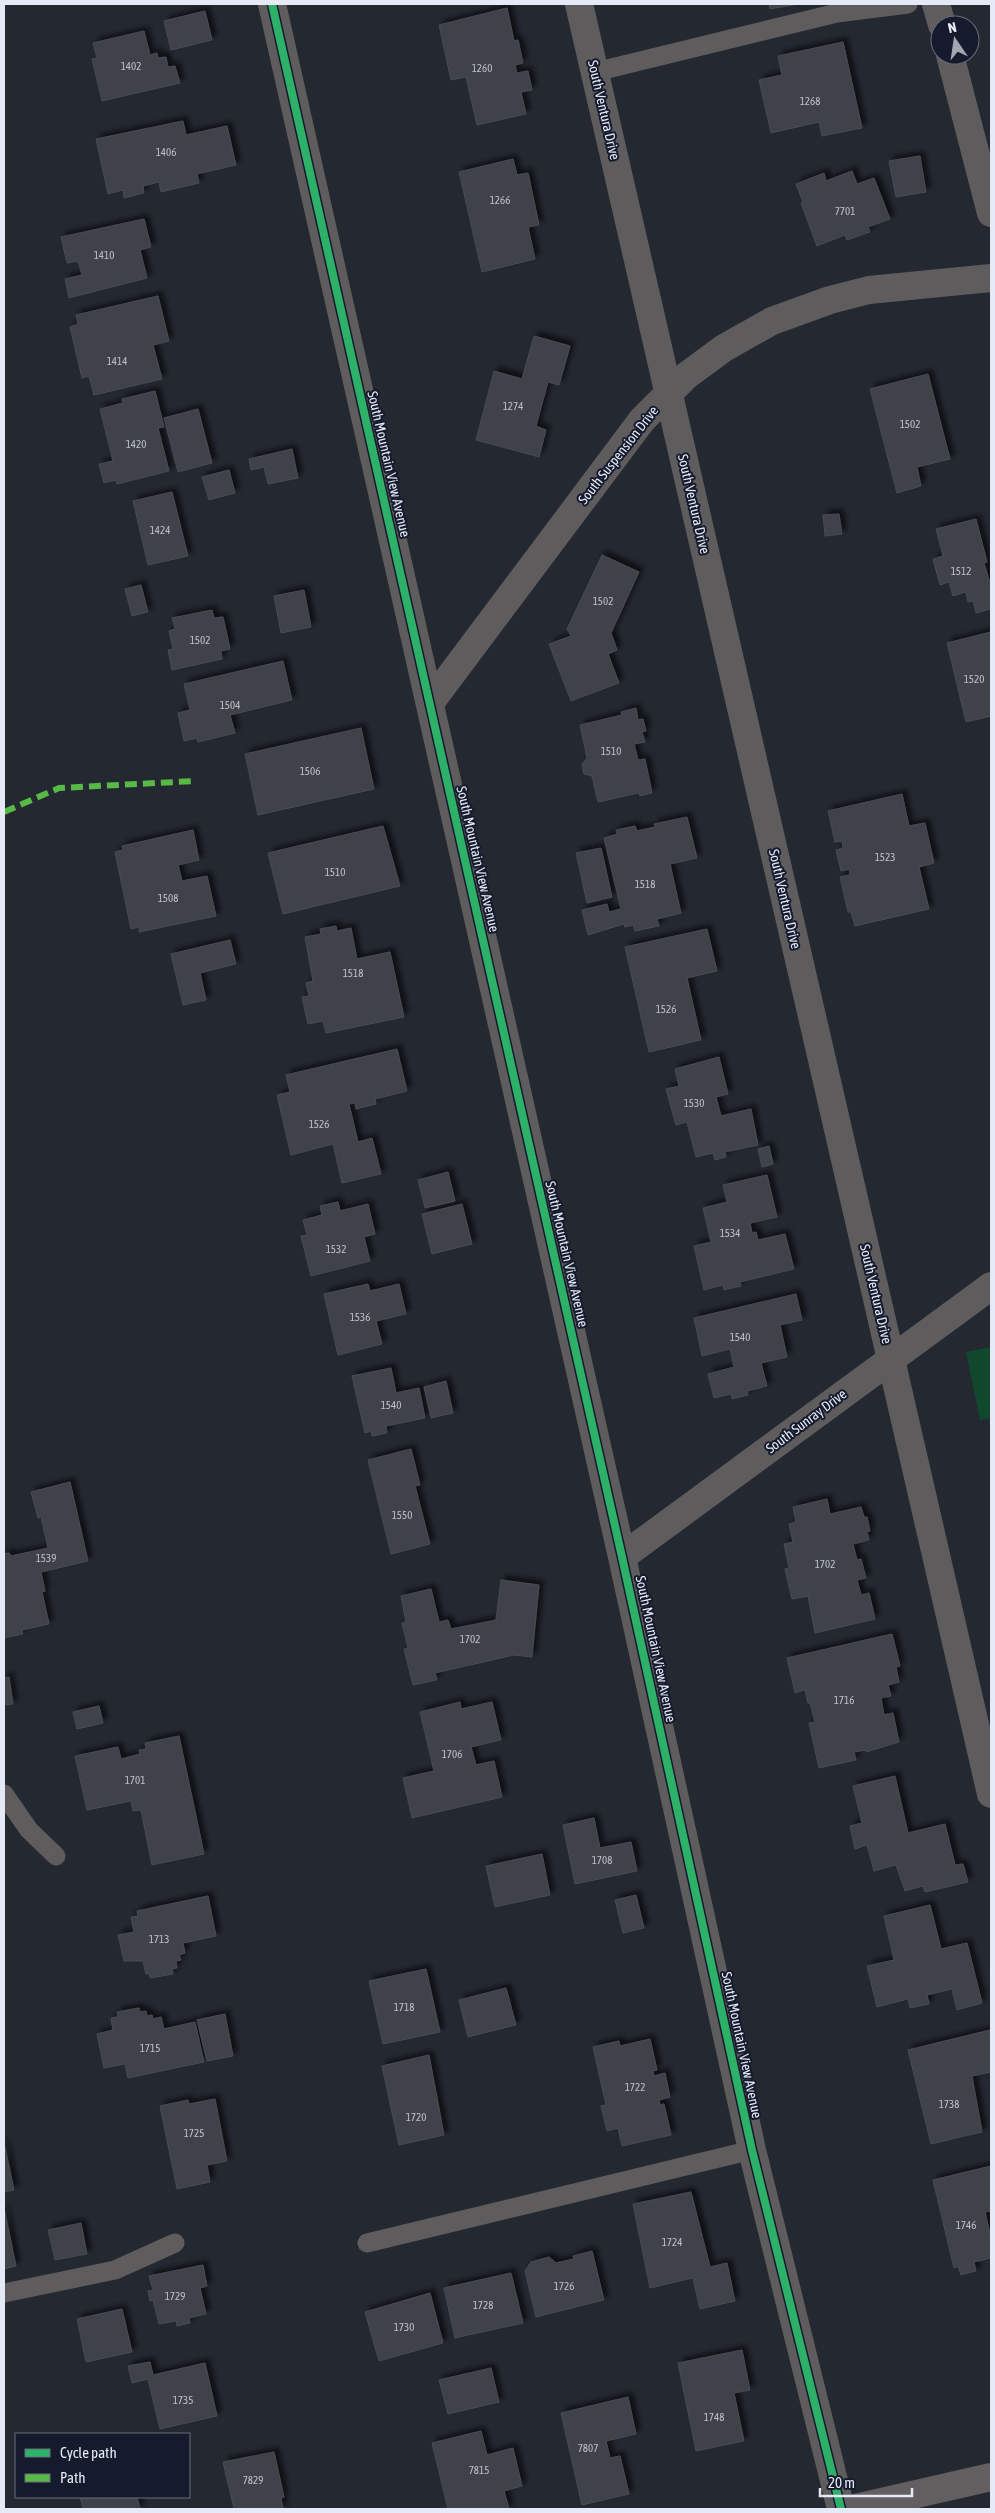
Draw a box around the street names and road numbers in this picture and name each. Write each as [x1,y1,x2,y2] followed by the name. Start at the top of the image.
[585,59,623,161] street label: South Ventura Drive
[364,389,414,539] street label: South Mountain View Avenue
[575,403,661,507] street label: South Suspension Drive
[675,453,713,555] street label: South Ventura Drive
[453,784,503,934] street label: South Mountain View Avenue
[766,848,804,950] street label: South Ventura Drive
[542,1179,592,1329] street label: South Mountain View Avenue
[857,1243,895,1345] street label: South Ventura Drive
[763,1386,849,1456] street label: South Sunray Drive
[633,1574,679,1724] street label: South Mountain View Avenue
[719,1970,765,2120] street label: South Mountain View Avenue

